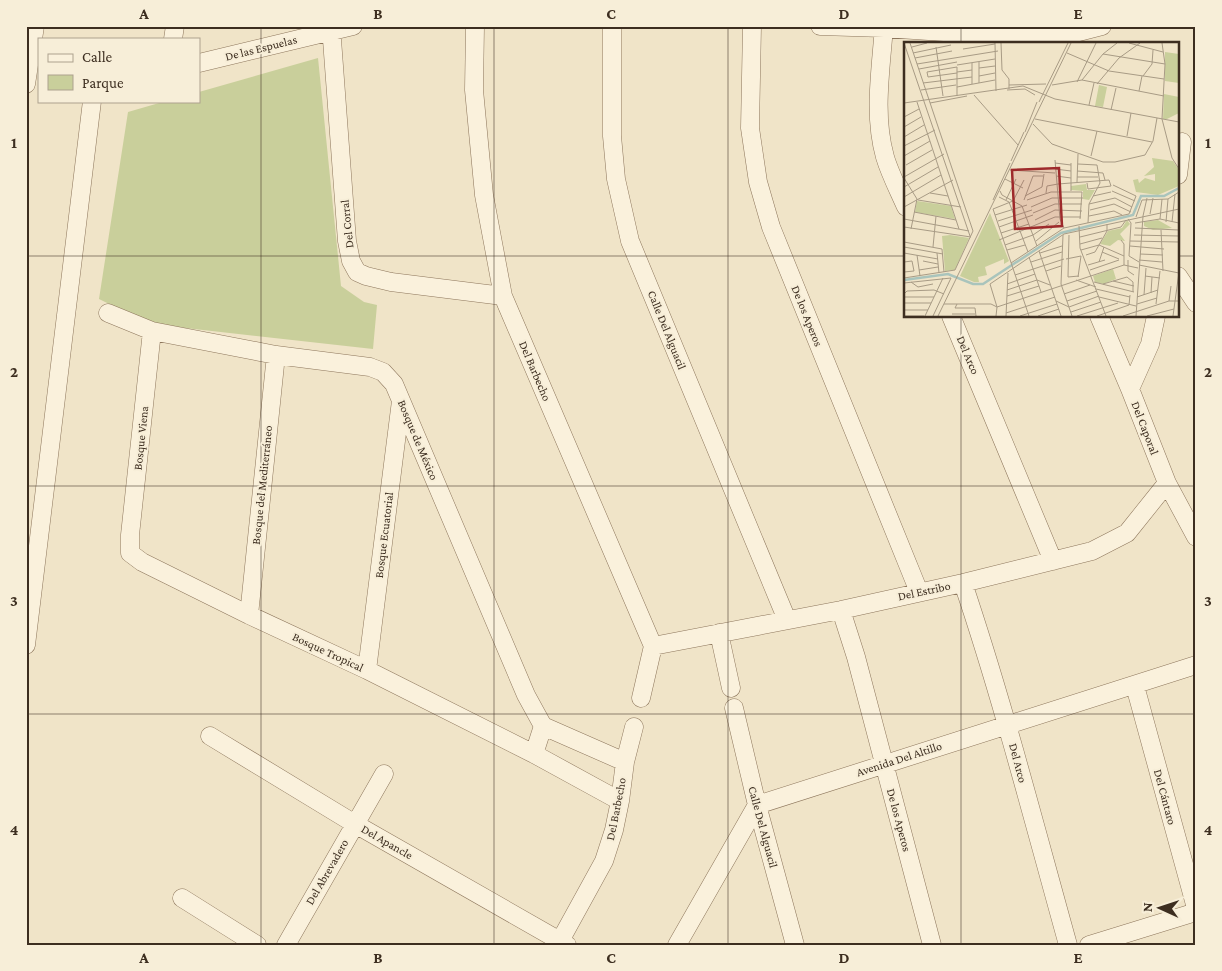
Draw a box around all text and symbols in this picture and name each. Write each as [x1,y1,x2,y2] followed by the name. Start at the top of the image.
[138,5,149,22] text: A
[373,5,383,22] text: B
[606,5,616,22] text: C
[838,5,850,22] text: D
[1073,5,1083,22] text: E
[224,32,299,64] street label: De las Espuelas
[38,38,200,102] legend
[904,42,1180,318] inset map
[82,49,113,65] text: Calle
[82,75,124,92] text: Parque
[11,134,17,151] text: 1
[1205,134,1211,151] text: 1
[337,199,357,249] street label: Del Corral
[788,283,826,349] street label: De los Aperos
[645,288,689,372] street label: Calle Del Alguacil
[954,334,982,376] street label: Del Arco
[516,339,554,403] street label: Del Barbecho
[10,363,18,380] text: 2
[1204,363,1212,380] text: 2
[395,398,441,482] street label: Bosque de México
[1128,399,1162,457] street label: Del Caporal
[131,405,151,471] street label: Bosque Viena
[249,425,275,545] street label: Bosque del Mediterráneo
[372,491,396,579] street label: Bosque Ecuatorial
[896,579,952,603] street label: Del Estribo
[10,592,18,609] text: 3
[1204,592,1212,609] text: 3
[290,629,366,675] street label: Bosque Tropical
[855,739,944,779] street label: Avenida Del Altillo
[1006,742,1030,784] street label: Del Arco
[1151,768,1179,826] street label: Del Cántaro
[603,776,629,842] street label: Del Barbecho
[745,785,781,869] street label: Calle Del Alguacil
[884,787,914,853] street label: De los Aperos
[10,821,19,838] text: 4
[1204,821,1213,838] text: 4
[359,822,415,862] street label: Del Apancle
[303,837,351,907] street label: Del Abrevadero
[1134,884,1184,934] north arrow
[1139,902,1155,913] text: N
[138,949,149,966] text: A
[373,949,383,966] text: B
[606,949,616,966] text: C
[838,949,850,966] text: D
[1073,949,1083,966] text: E

